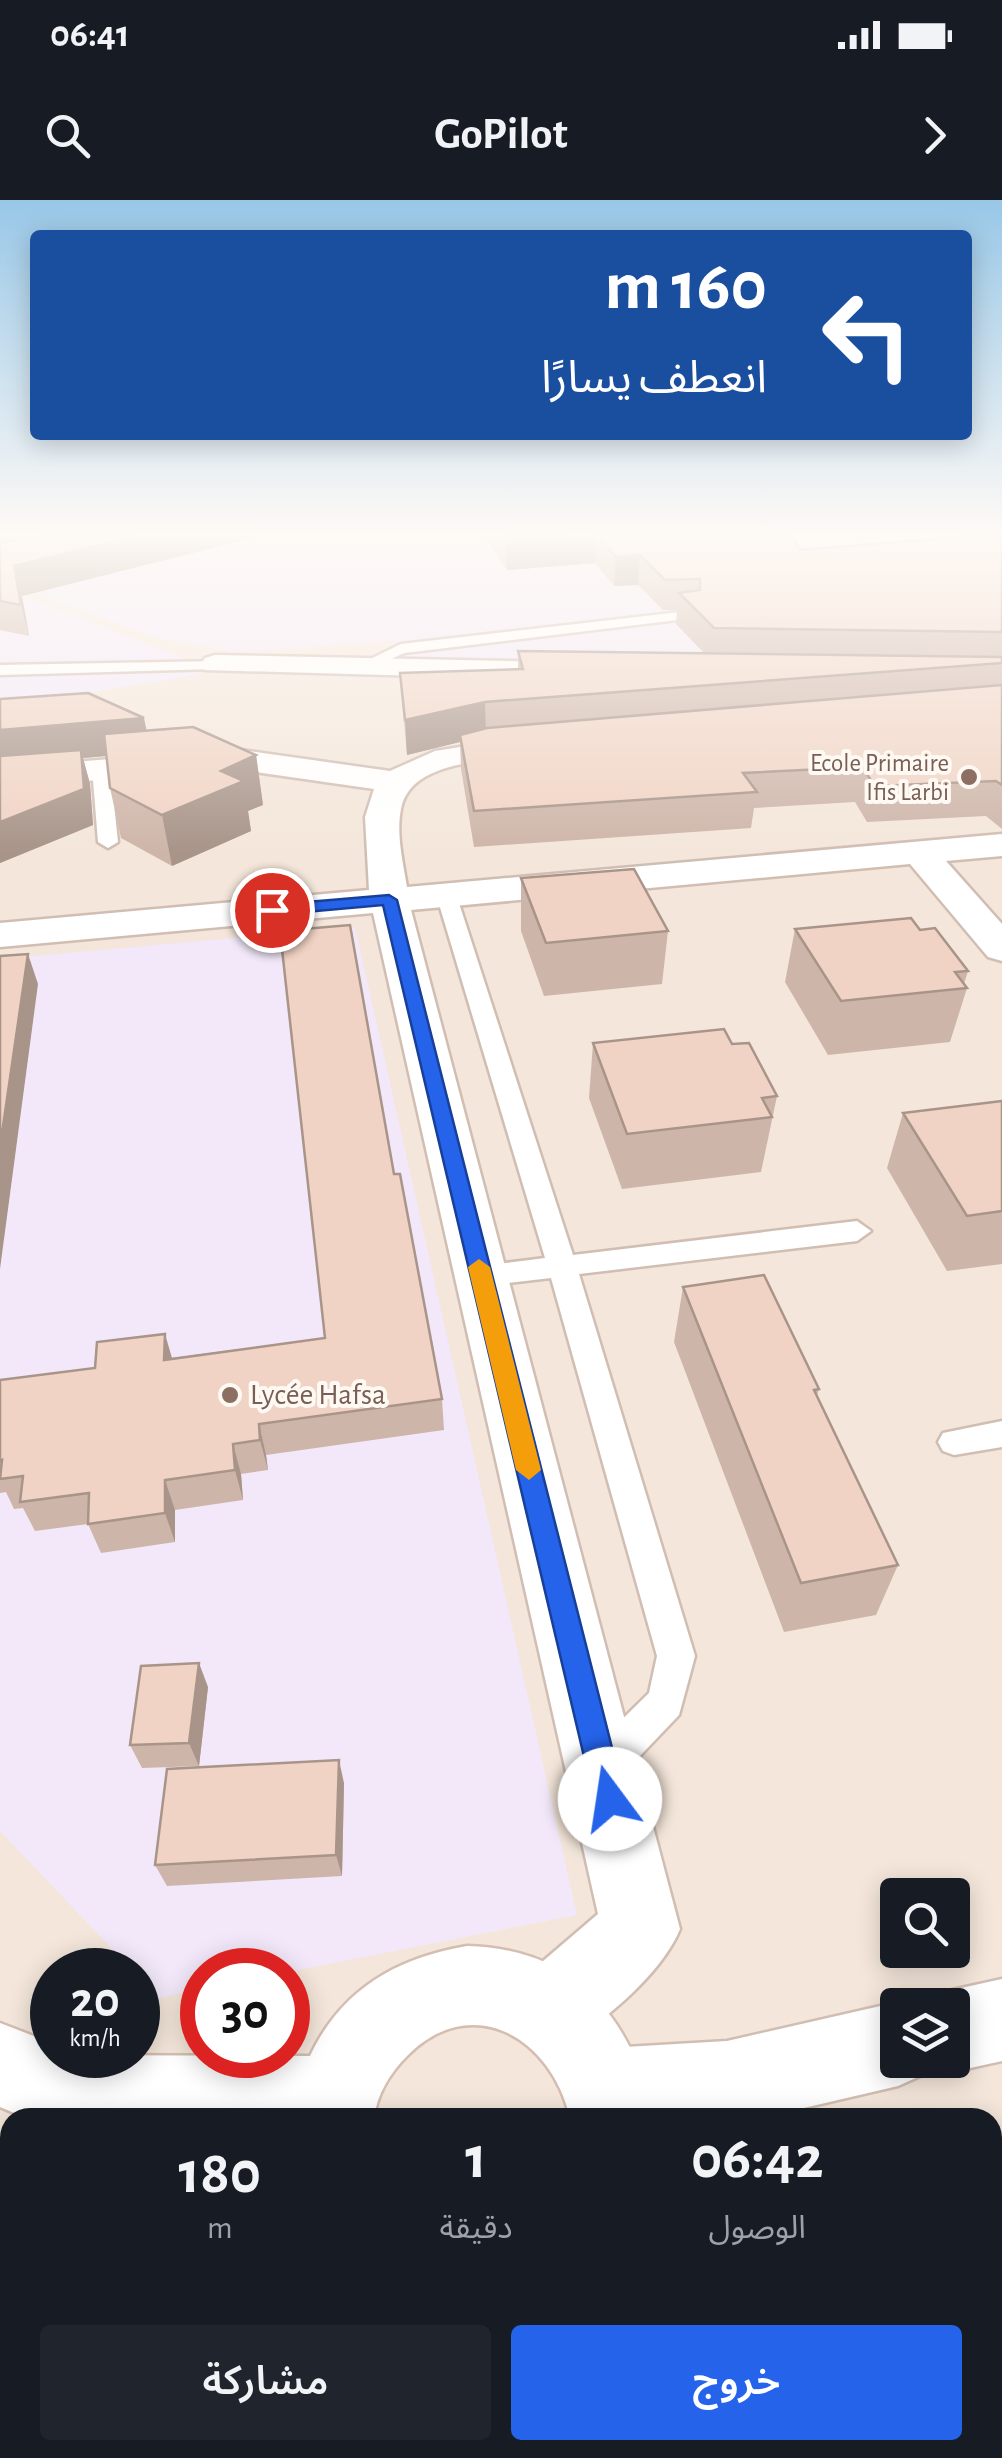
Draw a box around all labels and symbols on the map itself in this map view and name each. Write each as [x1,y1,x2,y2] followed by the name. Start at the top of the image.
[810,751,949,805] place label: Ecole Primaire Ifis Larbi
[958,766,980,788] marker: Ecole Primaire Ifis Larbi
[230,868,315,953] pin
[250,1380,386,1410] place label: Lycée Hafsa
[219,1384,241,1406] marker: Lycée Hafsa
[558,1747,662,1851] position arrow
[180,1948,310,2078] speed limit sign: 30

